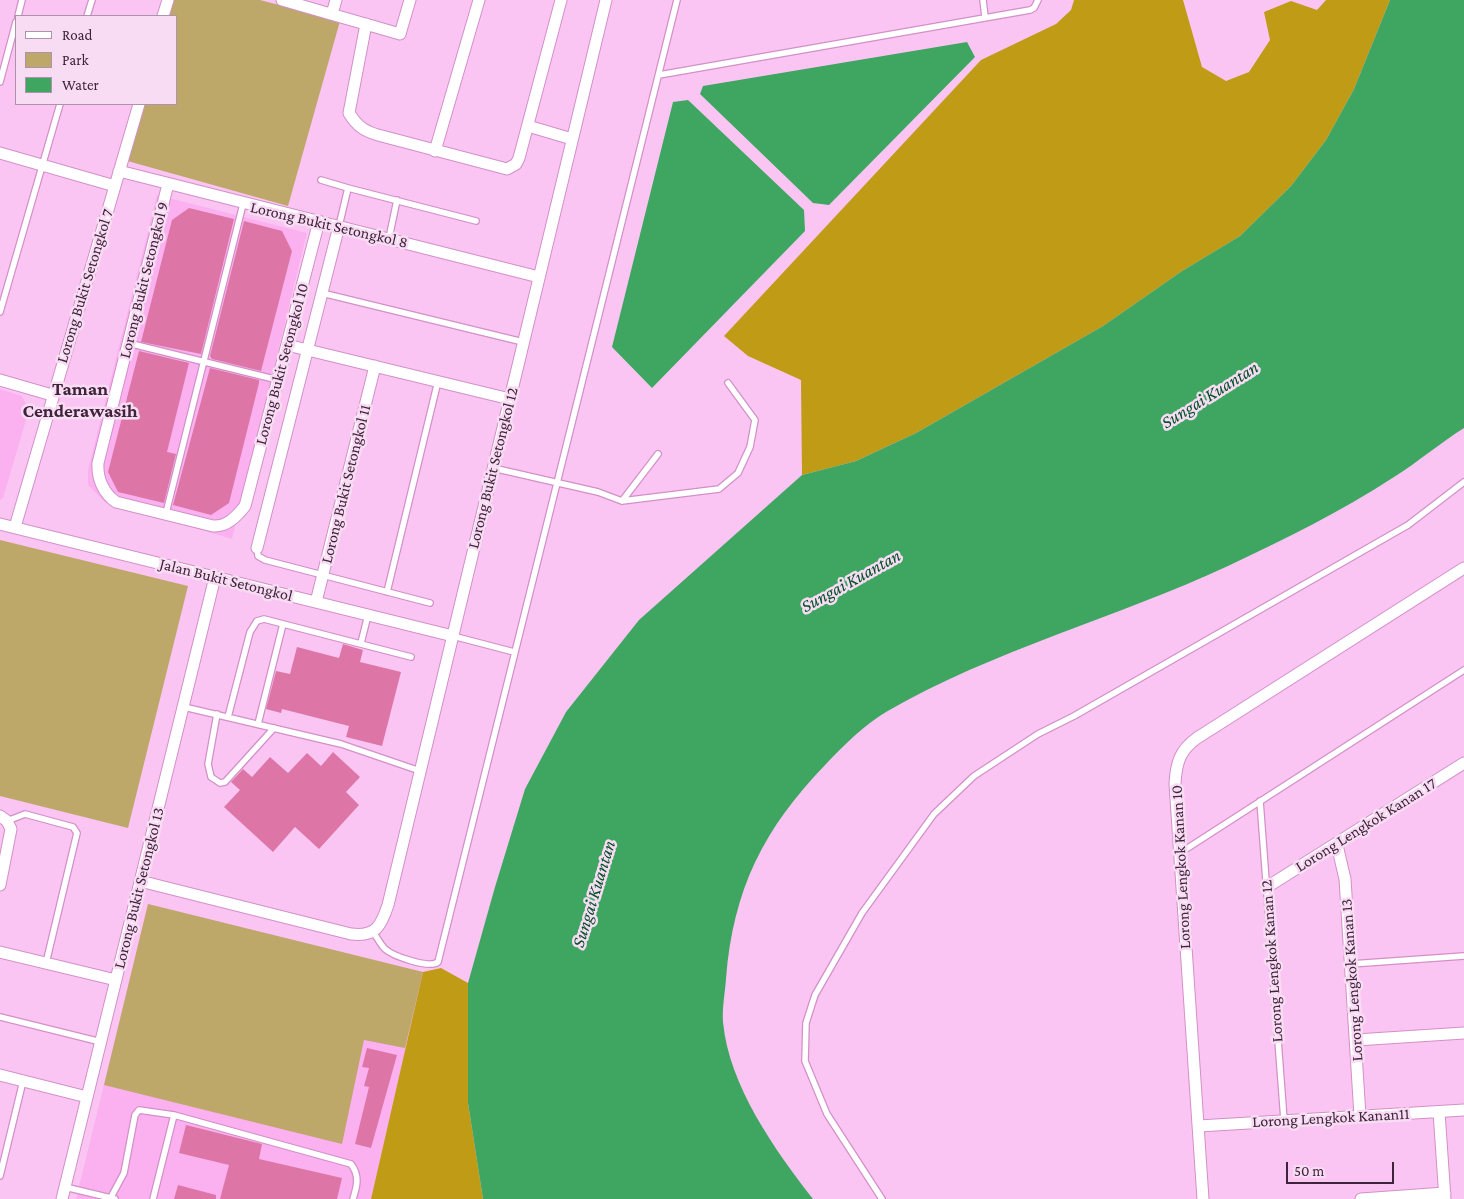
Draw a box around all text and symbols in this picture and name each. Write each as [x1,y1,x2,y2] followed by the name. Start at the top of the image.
[15,15,178,105] legend
[62,27,92,43] text: Road
[62,52,89,68] text: Park
[62,77,99,93] text: Water
[248,198,410,252] street label: Lorong Bukit Setongkol 8
[115,200,173,360] street label: Lorong Bukit Setongkol 9
[52,207,118,365] street label: Lorong Bukit Setongkol 7
[251,281,313,447] street label: Lorong Bukit Setongkol 10
[1157,357,1263,433] water label: Sungai Kuantan
[22,378,138,422] district label: Taman Cenderawasih
[464,385,522,551] street label: Lorong Bukit Setongkol 12
[317,403,375,565] street label: Lorong Bukit Setongkol 11
[797,545,905,617] water label: Sungai Kuantan
[158,554,294,606] street label: Jalan Bukit Setongkol
[1292,774,1440,876] street label: Lorong Lengkok Kanan 17
[1167,784,1195,950] street label: Lorong Lengkok Kanan 10
[110,805,168,971] street label: Lorong Bukit Setongkol 13
[567,838,621,950] water label: Sungai Kuantan
[1257,879,1287,1043] street label: Lorong Lengkok Kanan 12
[1337,898,1367,1062] street label: Lorong Lengkok Kanan 13
[1252,1104,1410,1132] street label: Lorong Lengkok Kanan11
[1289,1152,1396,1184] scale bar
[1294,1163,1324,1179] text: 50 m

